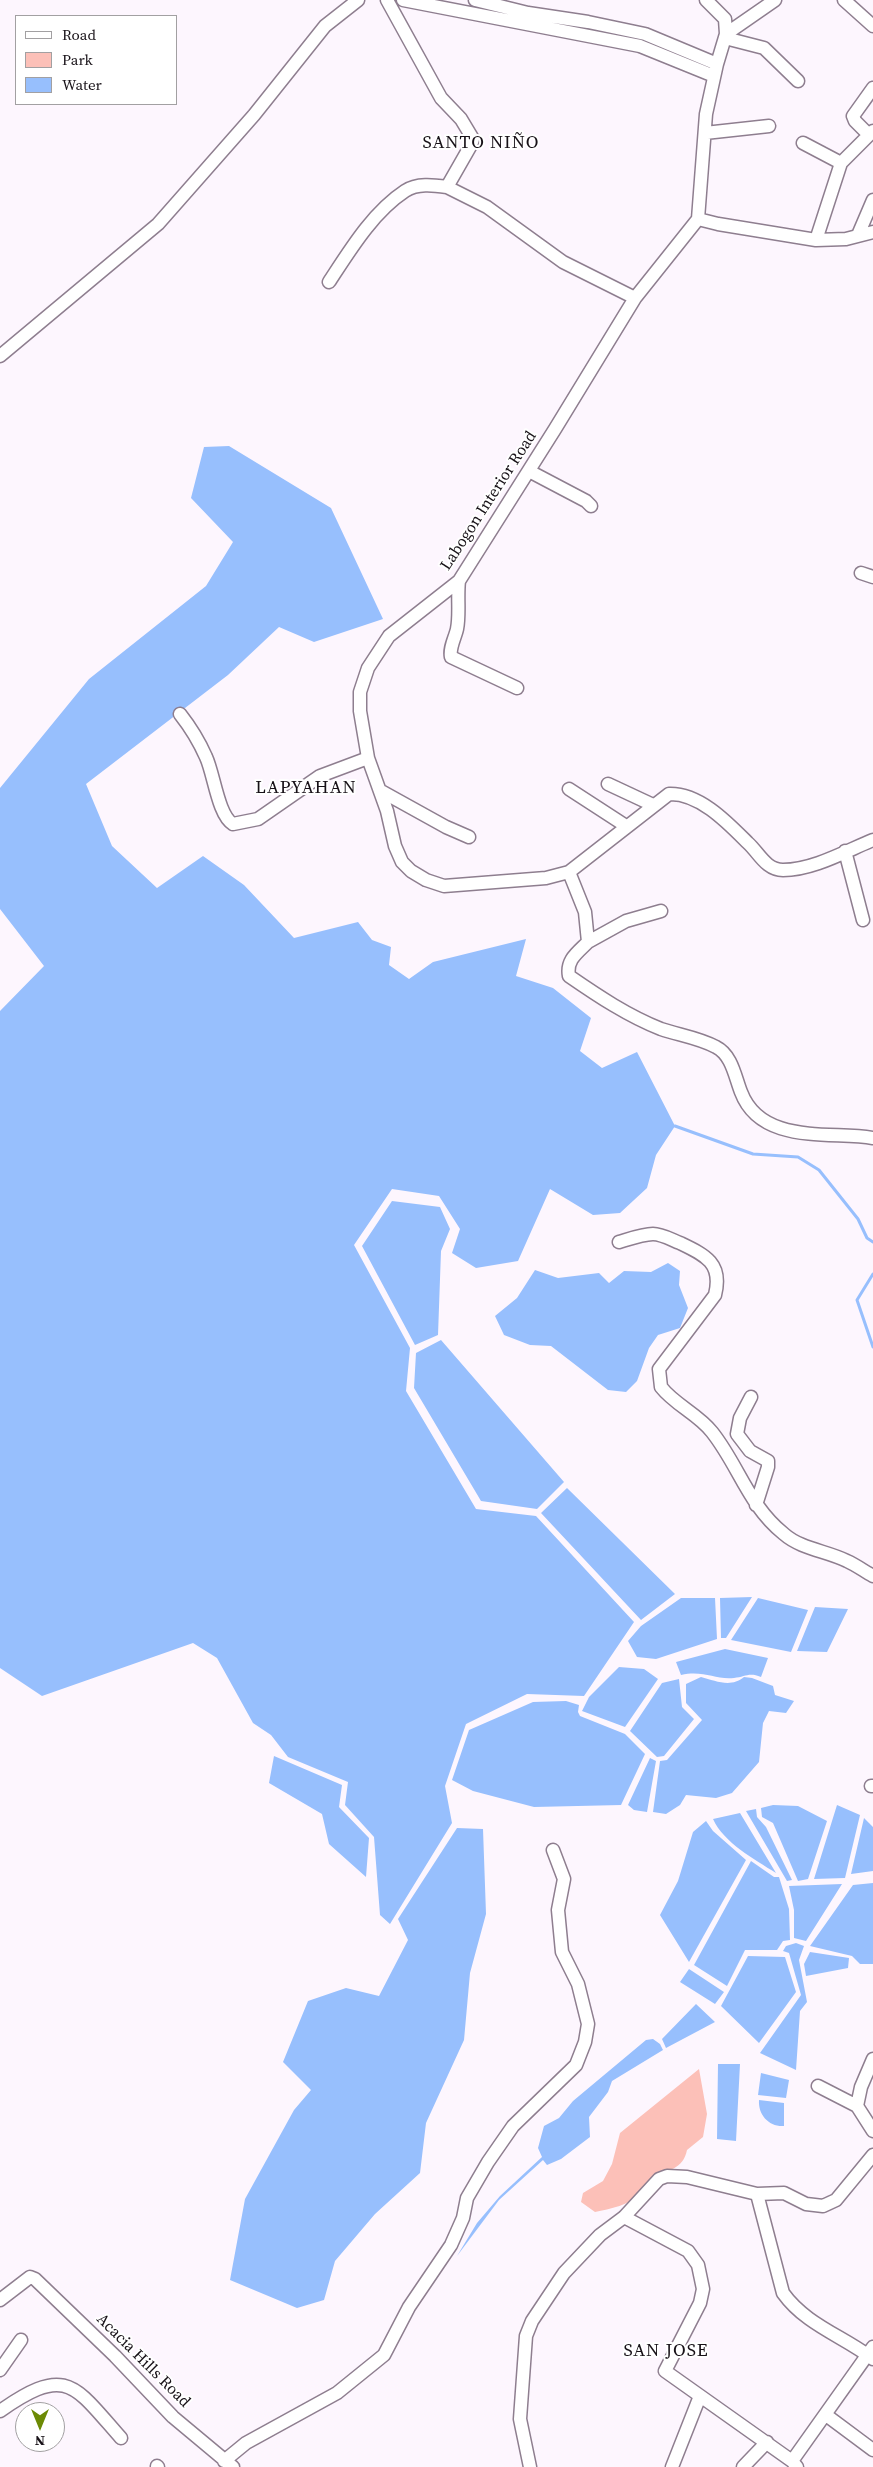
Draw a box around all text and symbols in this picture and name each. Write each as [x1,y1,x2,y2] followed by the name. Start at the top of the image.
[15,15,178,105] legend
[62,24,96,45] text: Road
[62,49,93,70] text: Park
[62,74,102,95] text: Water
[421,132,541,154] district label: SANTO NIÑO
[437,428,541,574] street label: Labogon Interior Road
[254,777,358,799] district label: LAPYAHAN
[92,2310,194,2412] street label: Acacia Hills Road
[622,2340,710,2362] district label: SAN JOSE
[15,2402,65,2452] north arrow
[35,2431,45,2451] text: N

